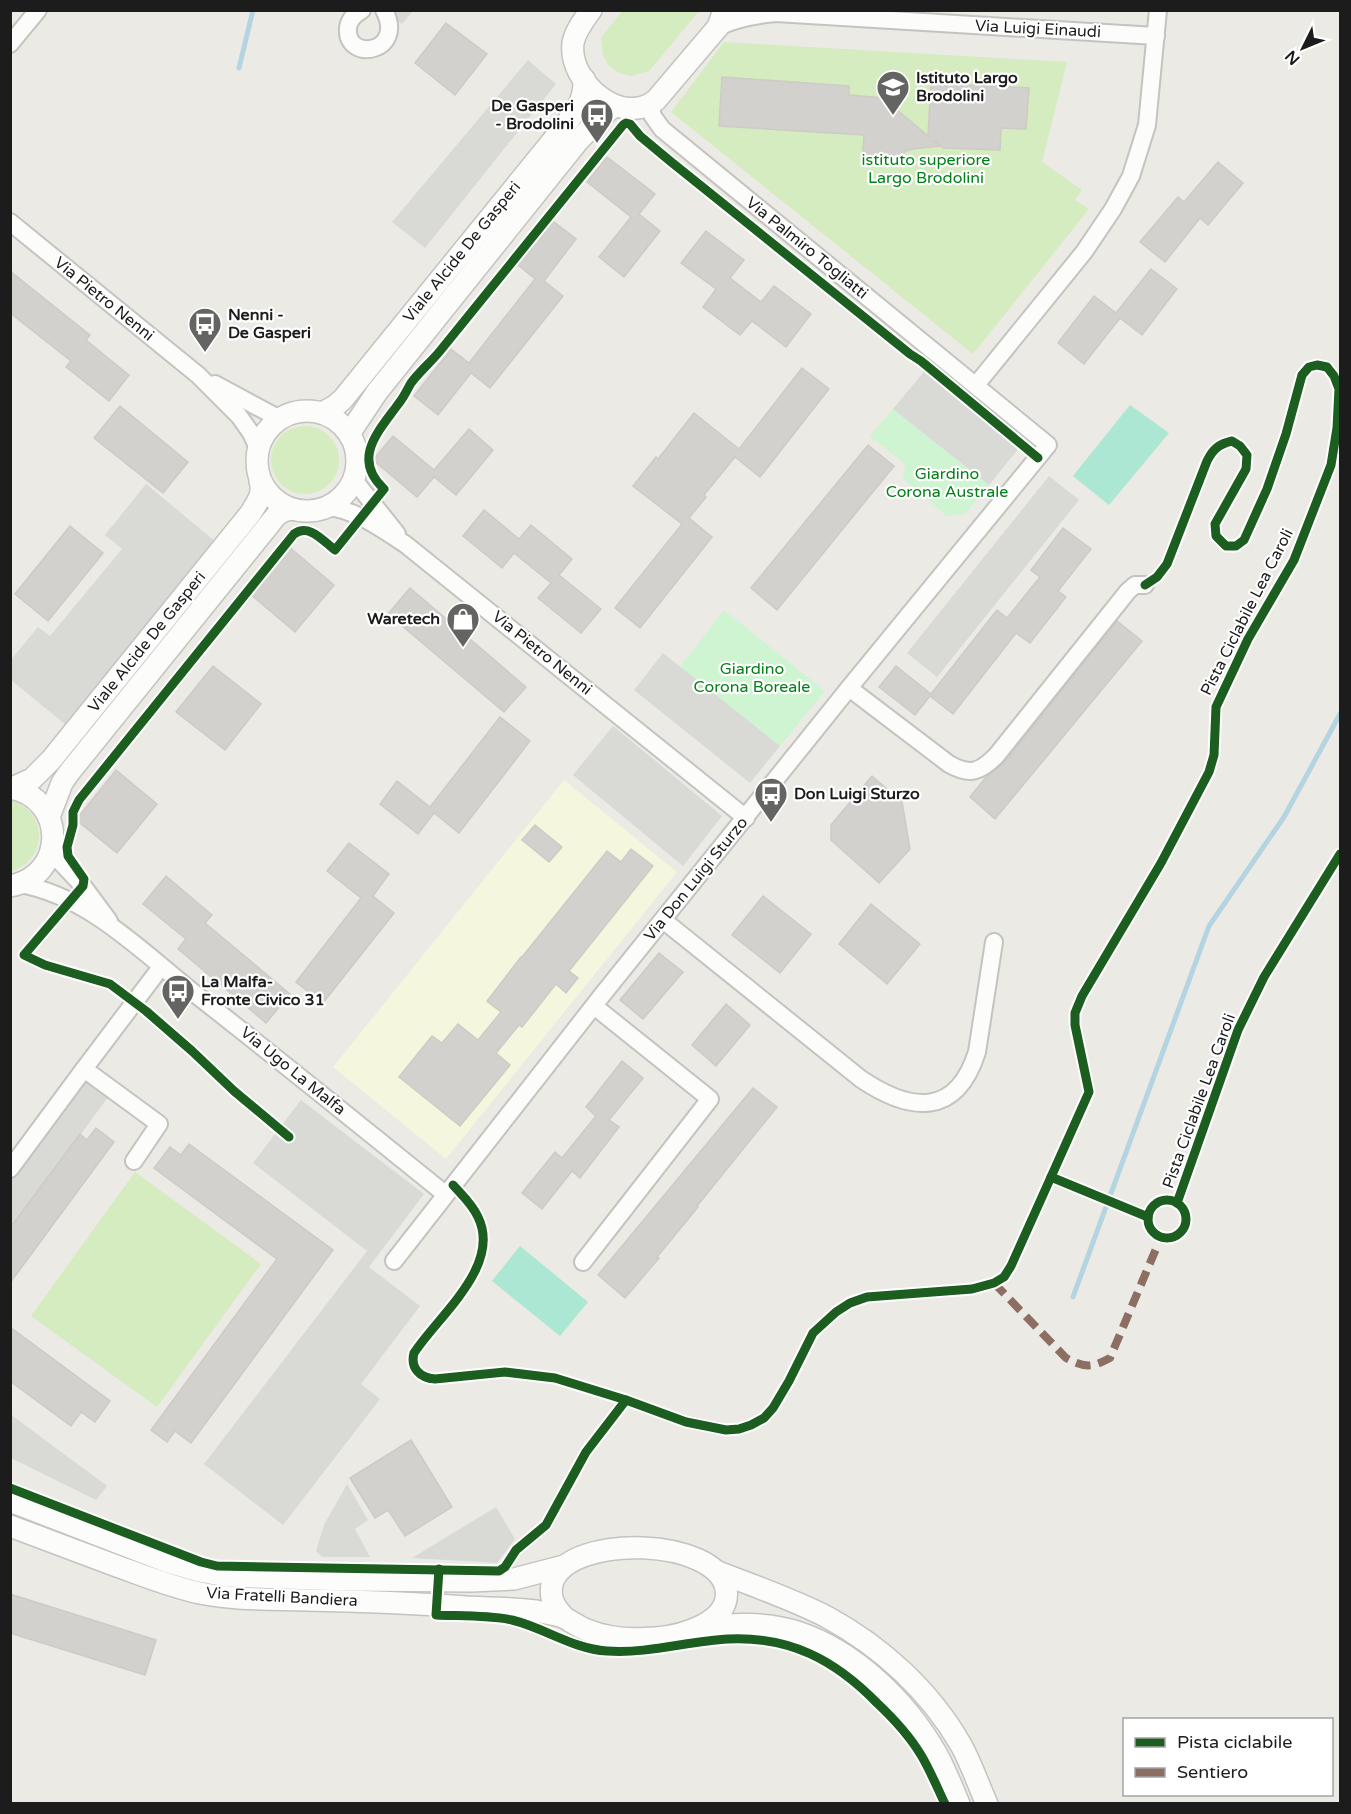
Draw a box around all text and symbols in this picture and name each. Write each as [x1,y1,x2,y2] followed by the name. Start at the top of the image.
[975,16,1101,42] street label: Via Luigi Einaudi
[1273,18,1333,78] north arrow
[1281,46,1304,69] text: N
[916,68,1018,106] place label: Istituto Largo Brodolini
[875,69,911,116] school or university icon: Istituto Largo Brodolini
[491,96,574,134] place label: De Gasperi - Brodolini
[579,97,615,144] bus stop icon: De Gasperi - Brodolini
[862,150,990,188] park label: istituto superiore Largo Brodolini
[399,177,525,327] street label: Viale Alcide De Gasperi
[742,193,872,303] street label: Via Palmiro Togliatti
[50,253,158,345] street label: Via Pietro Nenni
[228,305,311,343] place label: Nenni - De Gasperi
[187,306,223,353] bus stop icon: Nenni - De Gasperi
[886,464,1008,502] park label: Giardino Corona Australe
[1196,525,1298,699] street label: Pista Ciclabile Lea Caroli
[84,567,210,717] street label: Viale Alcide De Gasperi
[445,601,481,648] shop icon: Waretech
[488,607,596,699] street label: Via Pietro Nenni
[367,609,440,629] place label: Waretech
[694,659,810,697] park label: Giardino Corona Boreale
[753,776,789,823] bus stop icon: Don Luigi Sturzo
[794,784,920,804] place label: Don Luigi Sturzo
[640,813,752,945] street label: Via Don Luigi Sturzo
[201,972,325,1010] place label: La Malfa- Fronte Civico 31
[160,973,196,1020] bus stop icon: La Malfa- Fronte Civico 31
[1158,1011,1240,1191] street label: Pista Ciclabile Lea Caroli
[236,1022,350,1120] street label: Via Ugo La Malfa
[206,1583,358,1611] street label: Via Fratelli Bandiera
[1123,1718,1333,1796] legend
[1177,1731,1292,1753] text: Pista ciclabile
[1177,1761,1248,1783] text: Sentiero

